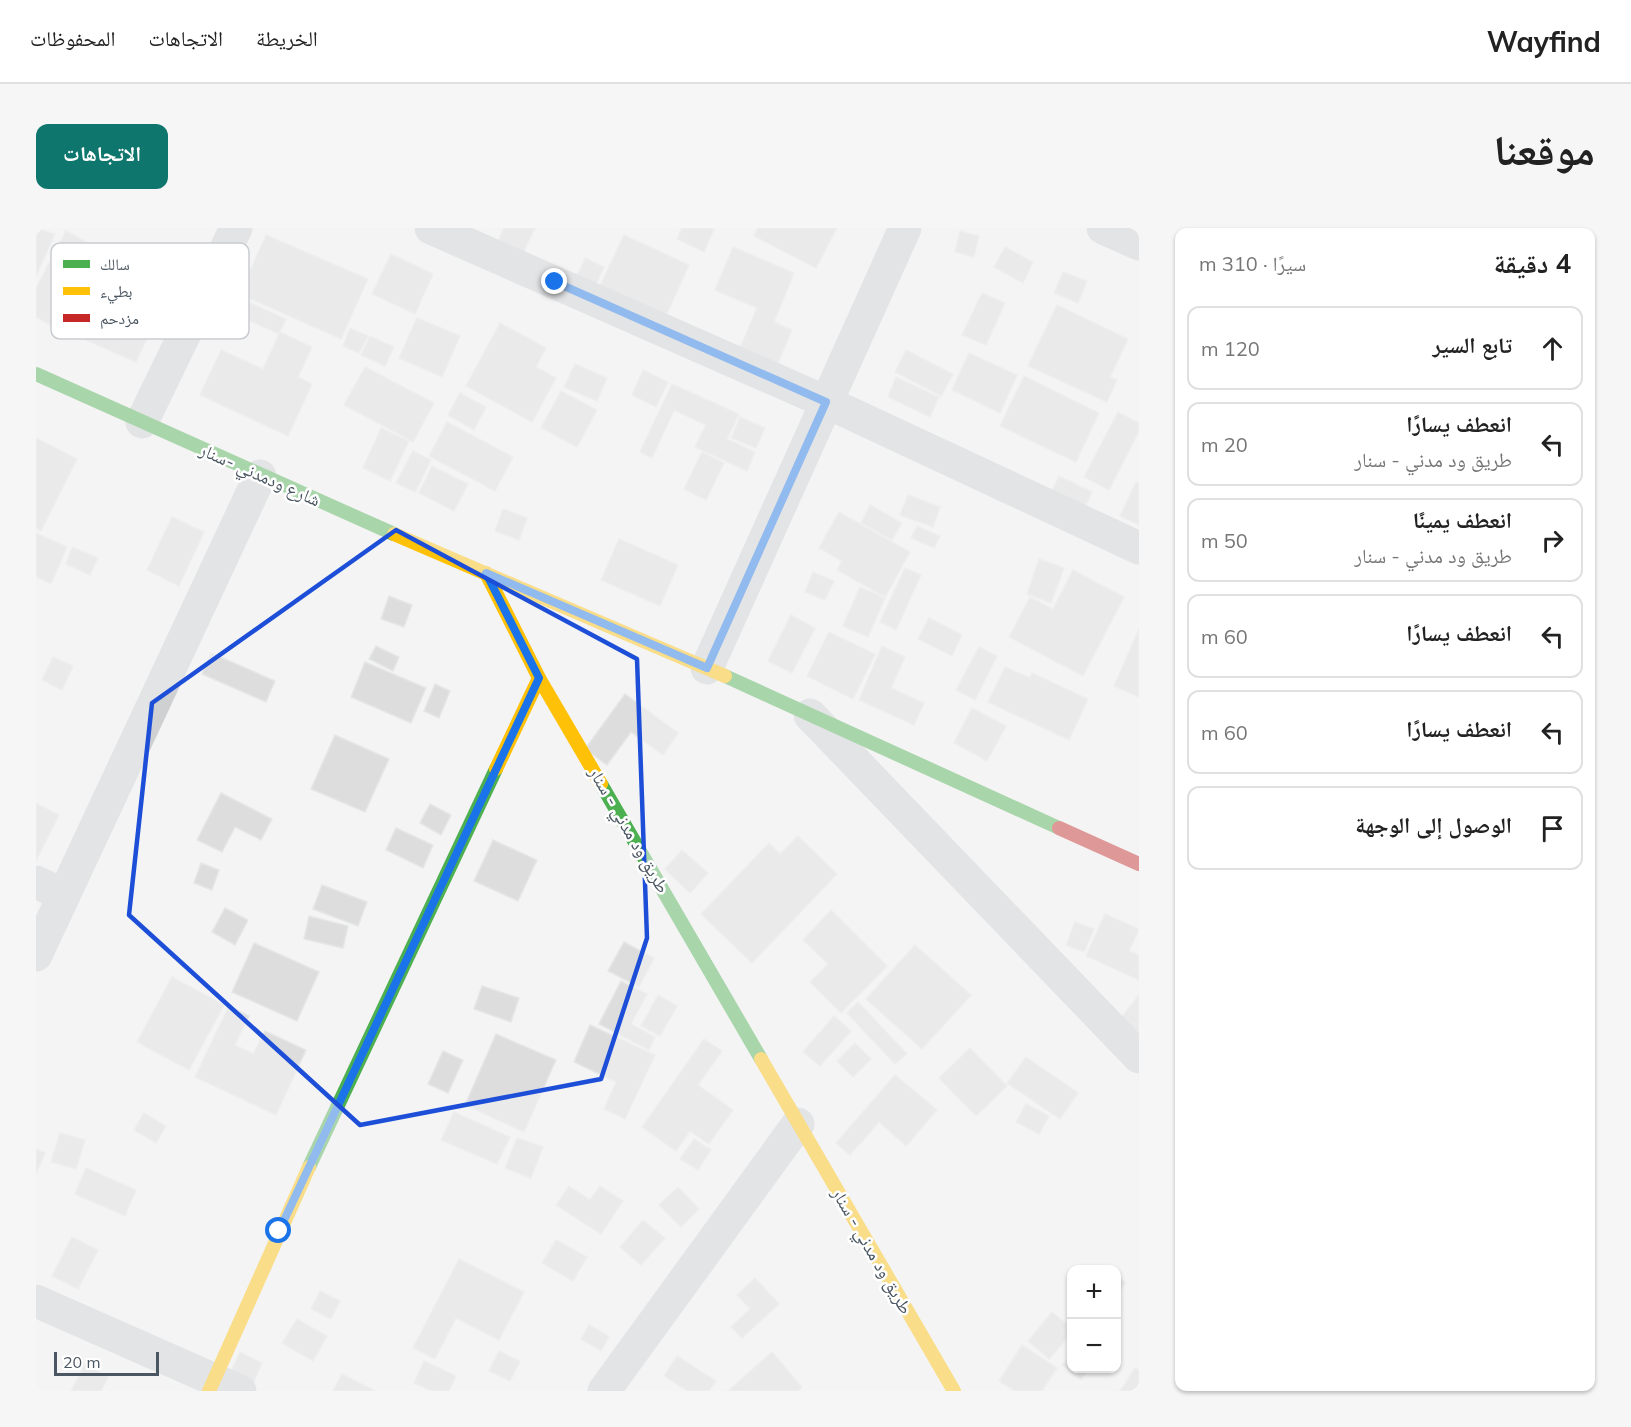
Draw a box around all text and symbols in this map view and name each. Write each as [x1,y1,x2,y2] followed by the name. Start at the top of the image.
[1487,24,1601,59] text: Wayfind
[30,25,115,51] text: المحفوظات
[148,25,223,51] text: الاتجاهات
[256,25,318,51] text: الخريطة
[1494,123,1595,176] text: موقعنا
[36,124,168,189] button: الاتجاهات
[51,243,249,339] legend
[1494,247,1571,280] text: 4 دقيقة
[1199,251,1306,276] text: سيرًا · 310 m
[100,254,130,274] text: سالك
[541,268,567,294] route end
[100,281,132,304] text: بطيء
[100,308,139,329] text: مزدحم
[1433,331,1512,359] text: تابع السير
[1536,332,1569,365] icon: ahead
[1201,336,1260,361] text: 120 m
[1406,410,1512,438] text: انعطف يسارًا
[1536,428,1569,461] icon: left
[1201,432,1248,457] text: 20 m
[194,437,324,515] street label: شارع ودمدني -سنار
[1354,447,1512,472] text: طريق ود مدني - سنار
[1413,506,1512,534] text: انعطف يمينًا
[1536,524,1569,557] icon: right
[1201,528,1248,553] text: 50 m
[1354,543,1512,568] text: طريق ود مدني - سنار
[1406,619,1512,647] text: انعطف يسارًا
[1536,620,1569,653] icon: left
[1201,624,1248,649] text: 60 m
[1406,715,1512,743] text: انعطف يسارًا
[1536,716,1569,749] icon: left
[1201,720,1248,745] text: 60 m
[580,762,675,899] street label: طريق ود مدني - سنار
[1355,811,1512,839] text: الوصول إلى الوجهة
[1536,812,1569,845] icon: arrive
[823,1183,918,1320] street label: طريق ود مدني - سنار
[265,1217,291,1243] route start
[1067,1265,1121,1373] map controls
[1067,1265,1121,1319] button: +
[1067,1319,1121,1373] button: −
[54,1349,159,1376] scale bar
[63,1352,100,1372] text: 20 m

